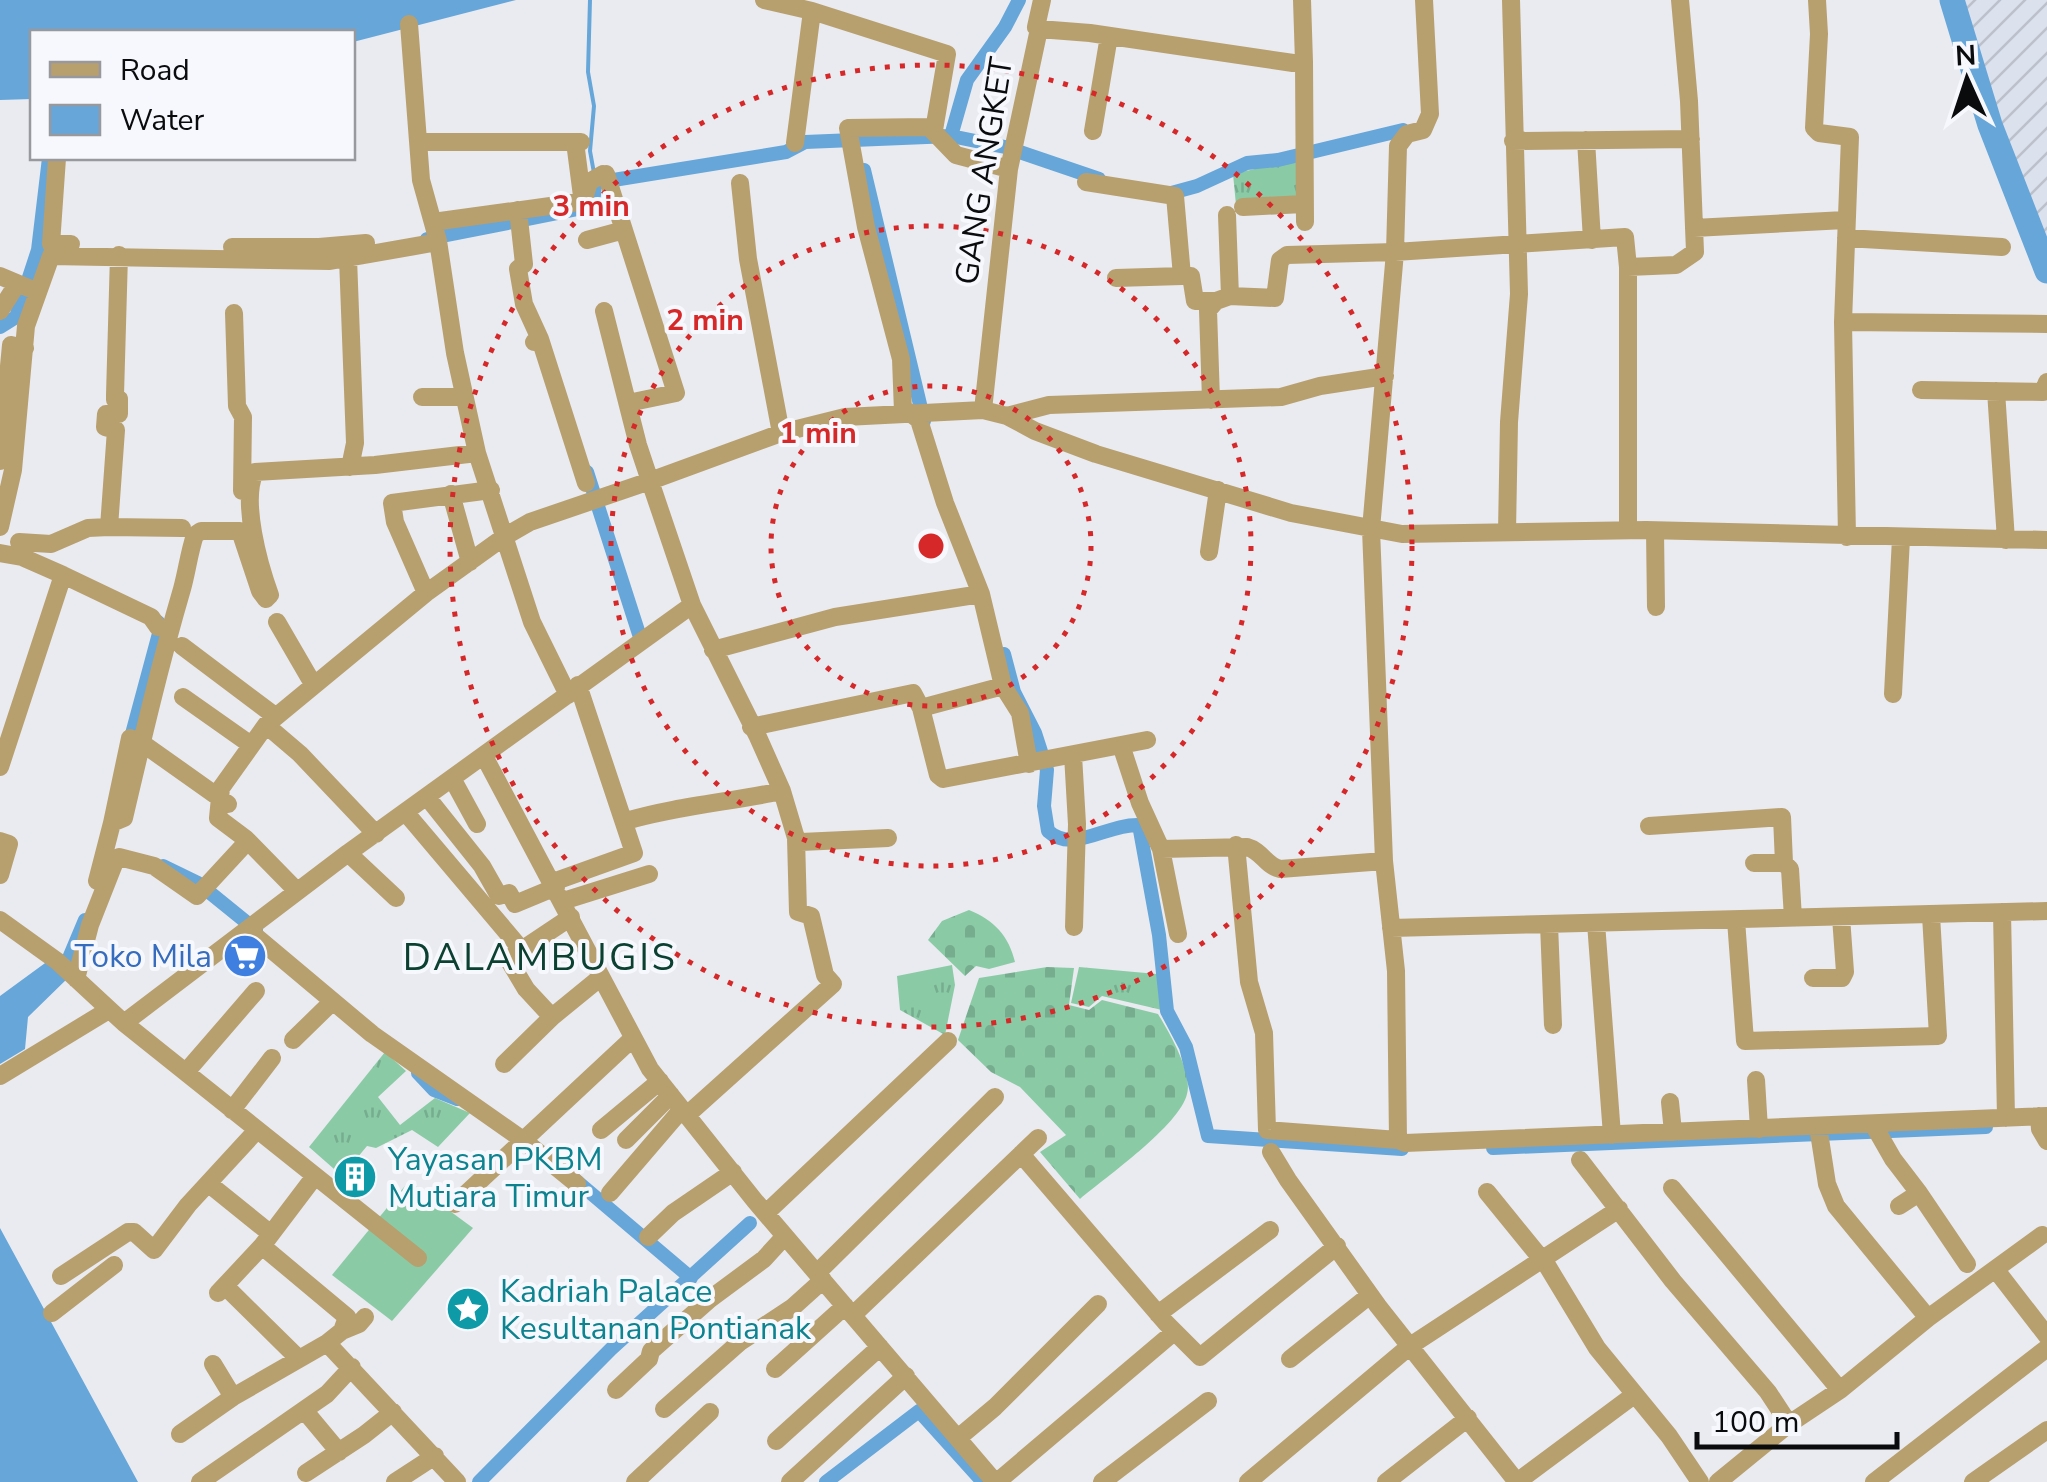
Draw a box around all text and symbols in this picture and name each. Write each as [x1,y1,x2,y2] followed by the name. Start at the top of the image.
[30,30,355,160] legend
[1917,30,2017,130] north arrow
[1954,37,1977,76] text: N
[120,50,190,91] text: Road
[945,54,1023,288] street label: GANG ANGKET
[120,100,205,141] text: Water
[552,186,630,227] text: 3 min
[666,300,744,341] text: 2 min
[779,413,857,454] text: 1 min
[913,528,949,564] centre of rings
[403,932,677,983] district label: DALAMBUGIS
[222,933,268,979] supermarket icon: Toko Mila
[75,935,212,978] place label: Toko Mila
[387,1138,603,1218] place label: Yayasan PKBM Mutiara Timur
[332,1154,378,1200] building icon: Yayasan PKBM Mutiara Timur
[500,1270,812,1350] place label: Kadriah Palace Kesultanan Pontianak
[445,1286,491,1332] place icon: Kadriah Palace Kesultanan Pontianak
[1697,1387,1897,1449] scale bar
[1712,1402,1799,1443] text: 100 m

